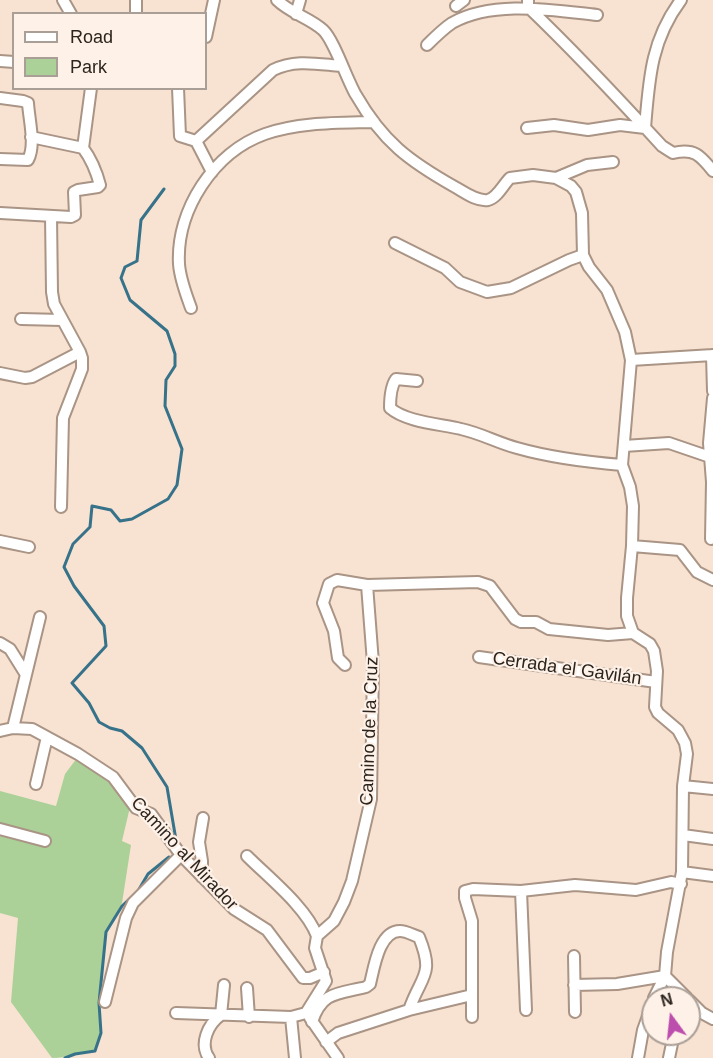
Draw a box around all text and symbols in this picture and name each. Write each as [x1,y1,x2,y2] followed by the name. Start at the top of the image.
[12,12,207,90] legend
[70,27,113,47] text: Road
[70,57,107,77] text: Park
[491,648,643,690] street label: Cerrada el Gavilán
[357,656,383,806] street label: Camino de la Cruz
[126,793,242,915] street label: Camino al Mirador
[641,986,701,1046] north arrow
[659,990,675,1010] text: N

